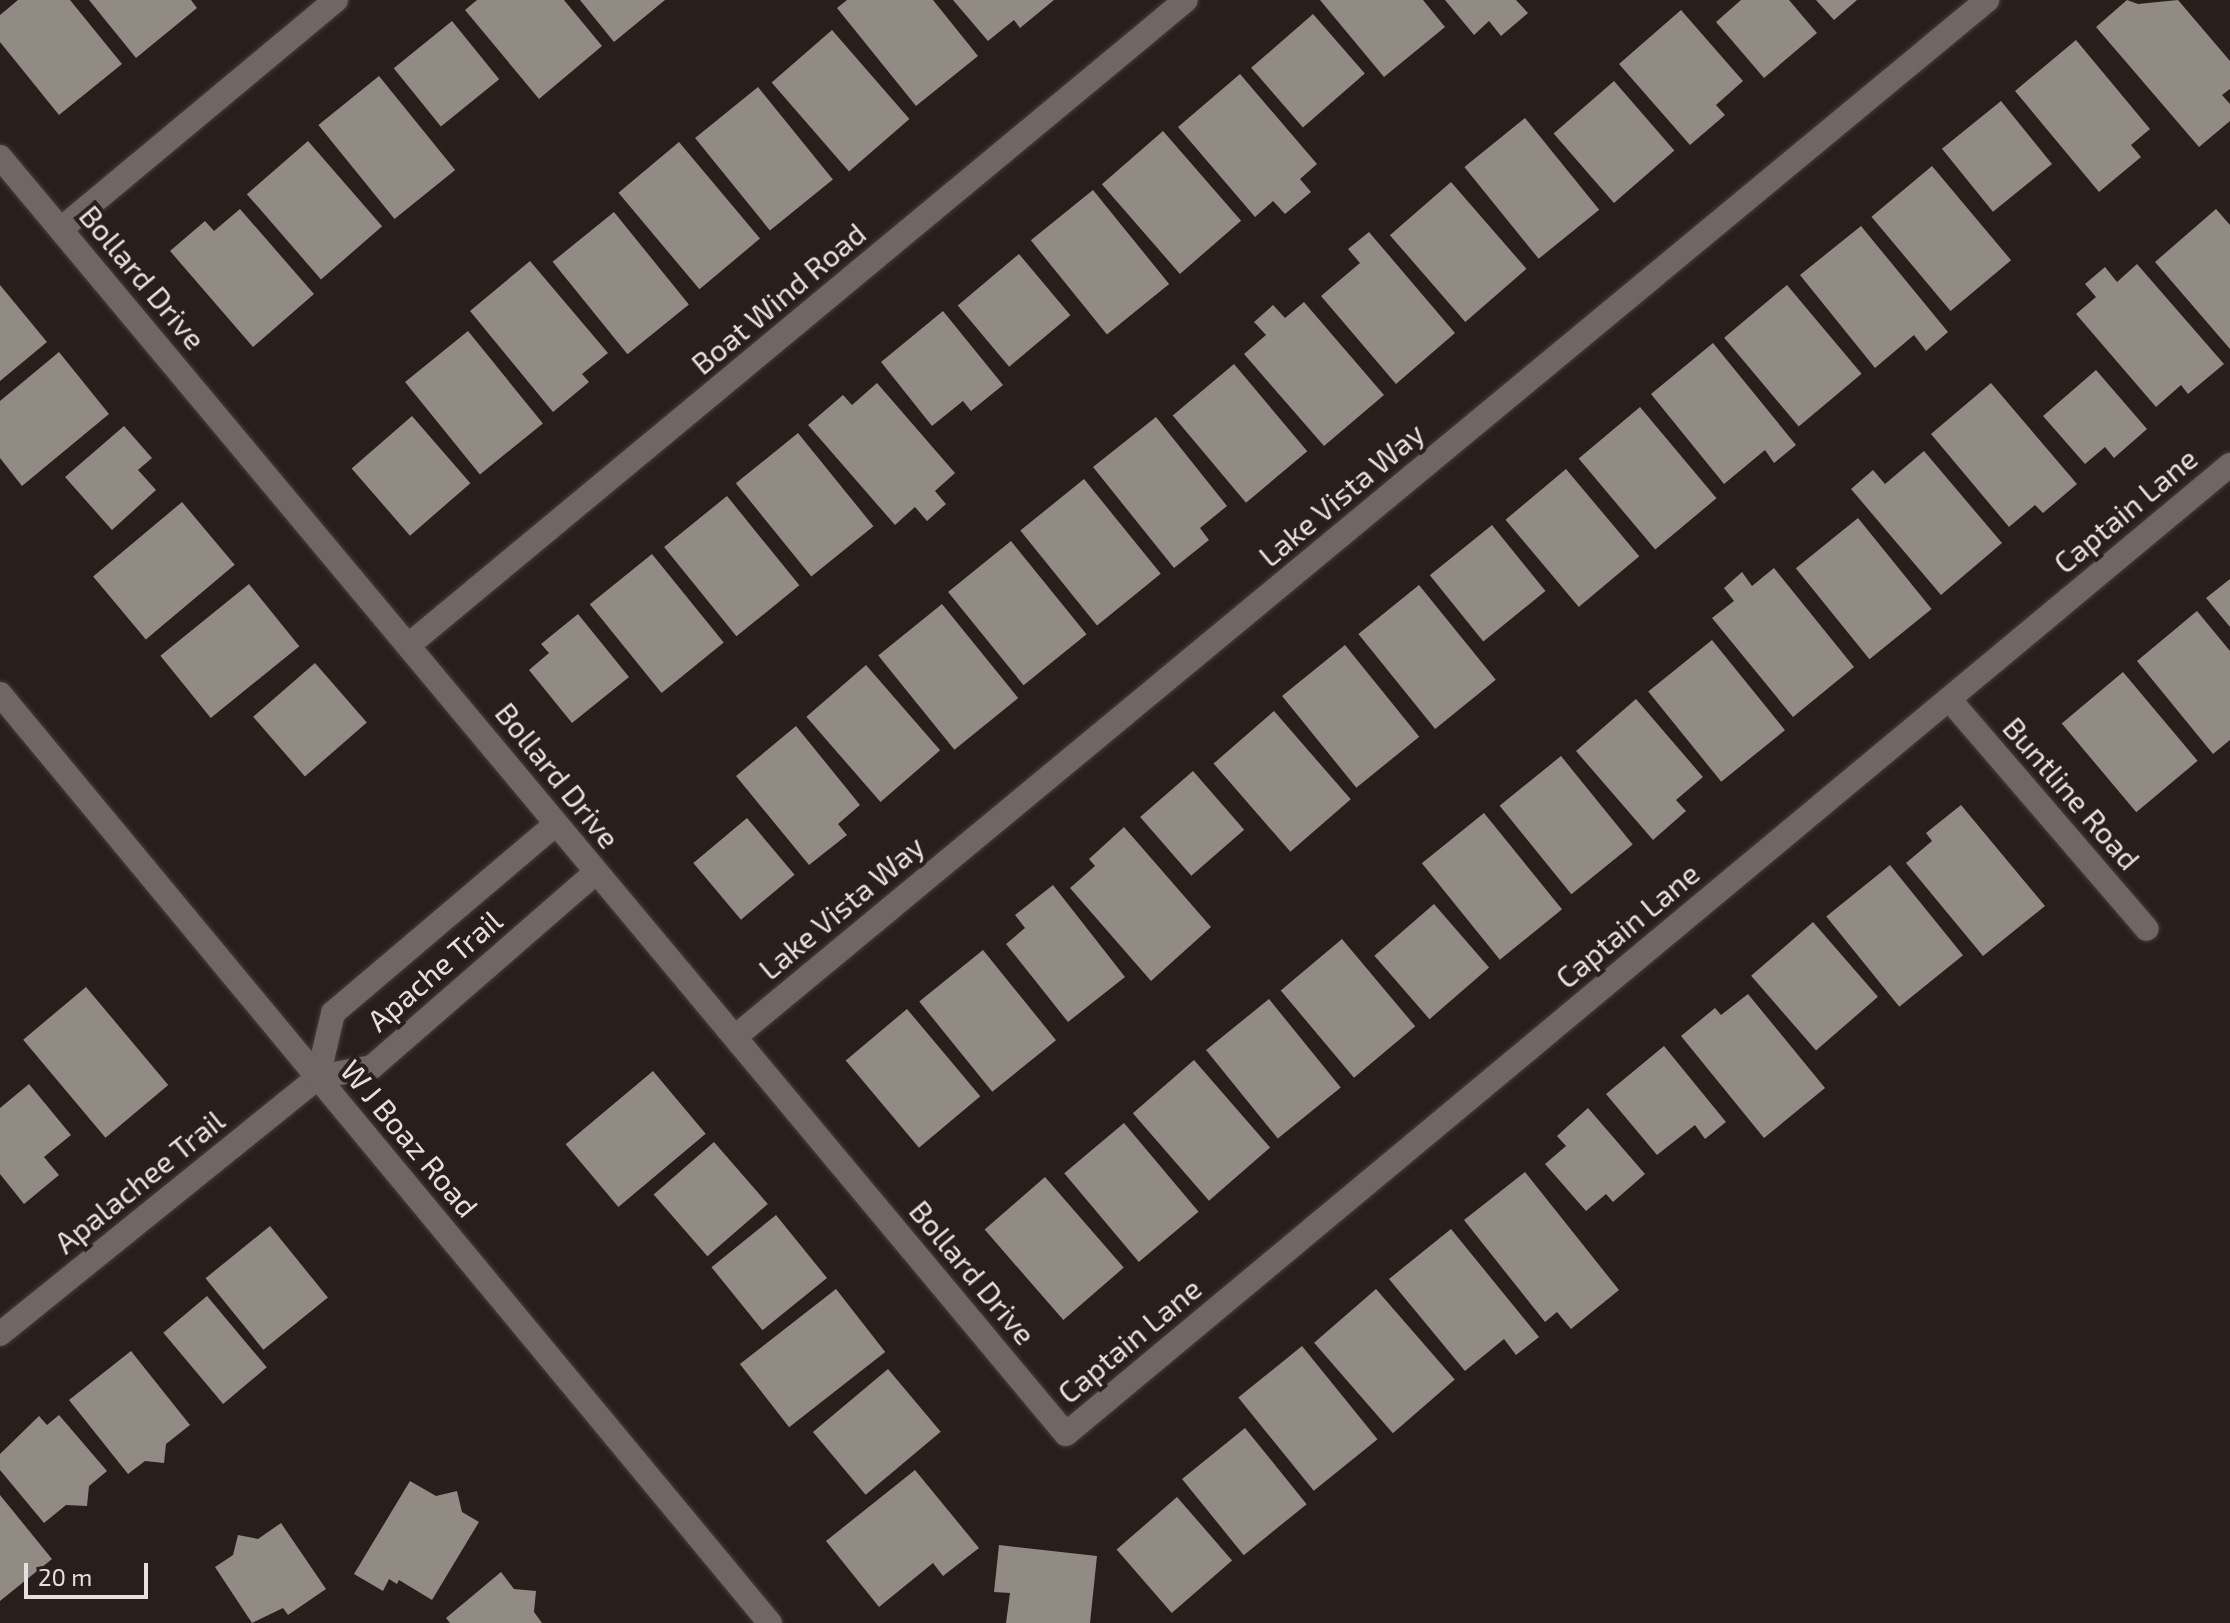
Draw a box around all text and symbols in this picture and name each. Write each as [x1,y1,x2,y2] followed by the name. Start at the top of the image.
[72,198,214,356] street label: Bollard Drive
[684,215,872,381] street label: Boat Wind Road
[1251,414,1431,574] street label: Lake Vista Way
[2046,440,2204,580] street label: Captain Lane
[488,695,628,855] street label: Bollard Drive
[1996,709,2148,877] street label: Buntline Road
[751,827,931,987] street label: Lake Vista Way
[1548,855,1706,995] street label: Captain Lane
[359,902,509,1038] street label: Apache Trail
[333,1052,487,1224] street label: W J Boaz Road
[47,1101,231,1261] street label: Apalachee Trail
[902,1193,1044,1351] street label: Bollard Drive
[1050,1270,1208,1410] street label: Captain Lane
[28,1547,152,1597] scale bar
[38,1562,92,1591] text: 20 m

